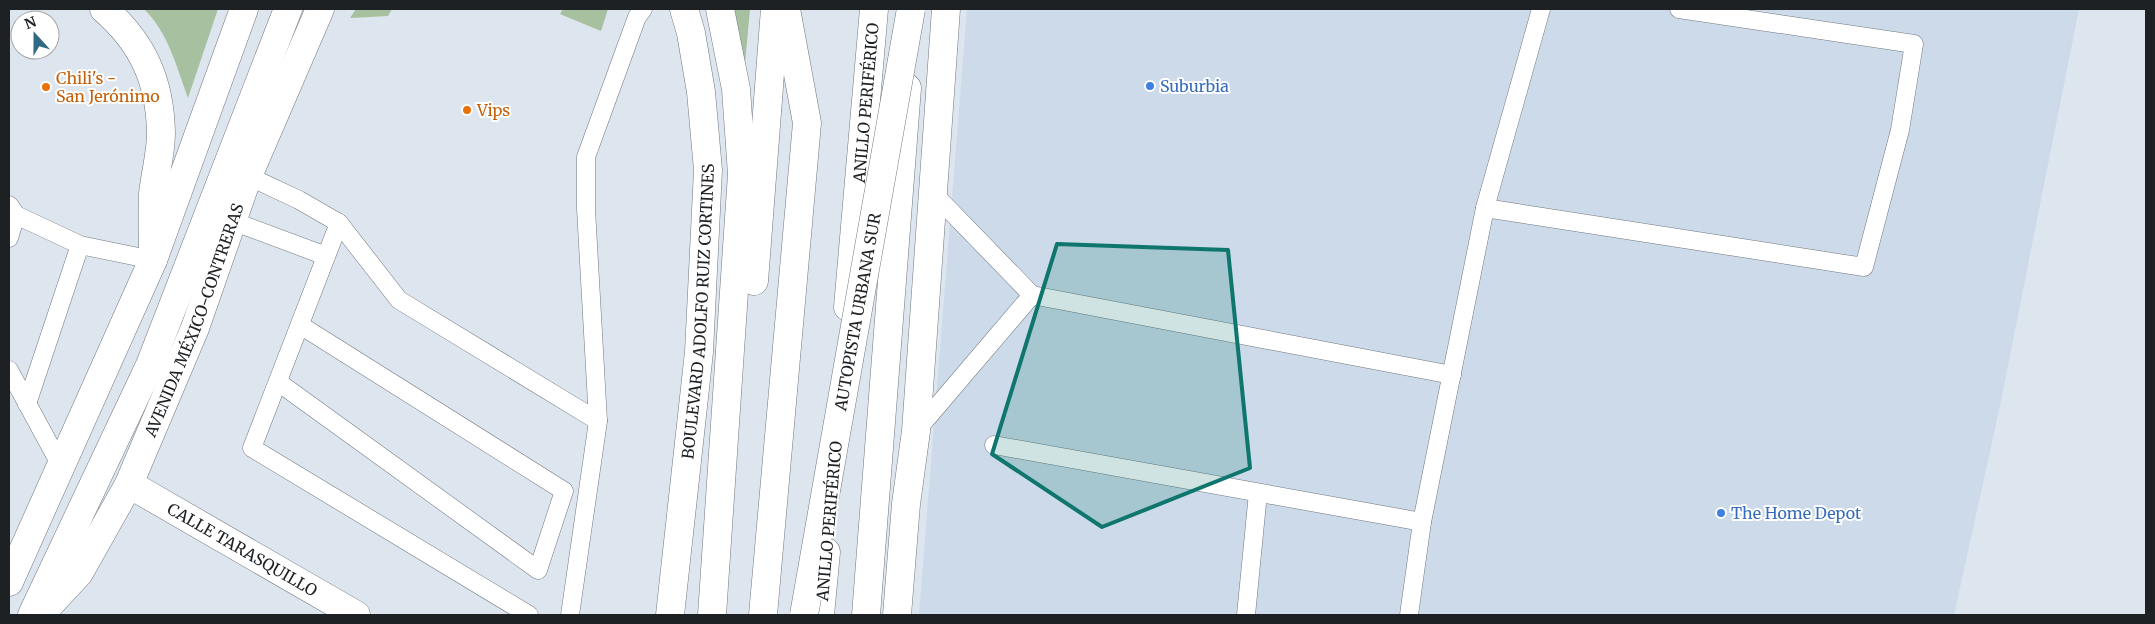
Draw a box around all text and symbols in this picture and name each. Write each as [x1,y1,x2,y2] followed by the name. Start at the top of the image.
[10,10,60,60] north arrow
[22,12,39,33] text: N
[849,21,883,185] street label: ANILLO PERIFÉRICO
[56,68,160,106] place label: Chili's - San Jerónimo
[1160,76,1229,96] place label: Suburbia
[1144,80,1156,92] marker: Suburbia
[40,81,52,93] marker: Chili's - San Jerónimo
[476,100,510,120] place label: Vips
[461,104,473,116] marker: Vips
[677,163,718,460] street label: BOULEVARD ADOLFO RUIZ CORTINES
[140,200,248,441] street label: AVENIDA MÉXICO-CONTRERAS
[830,210,885,413] street label: AUTOPISTA URBANA SUR
[812,440,846,603] street label: ANILLO PERIFÉRICO
[164,498,321,601] street label: CALLE TARASQUILLO
[1731,503,1862,523] place label: The Home Depot
[1715,507,1727,519] marker: The Home Depot

